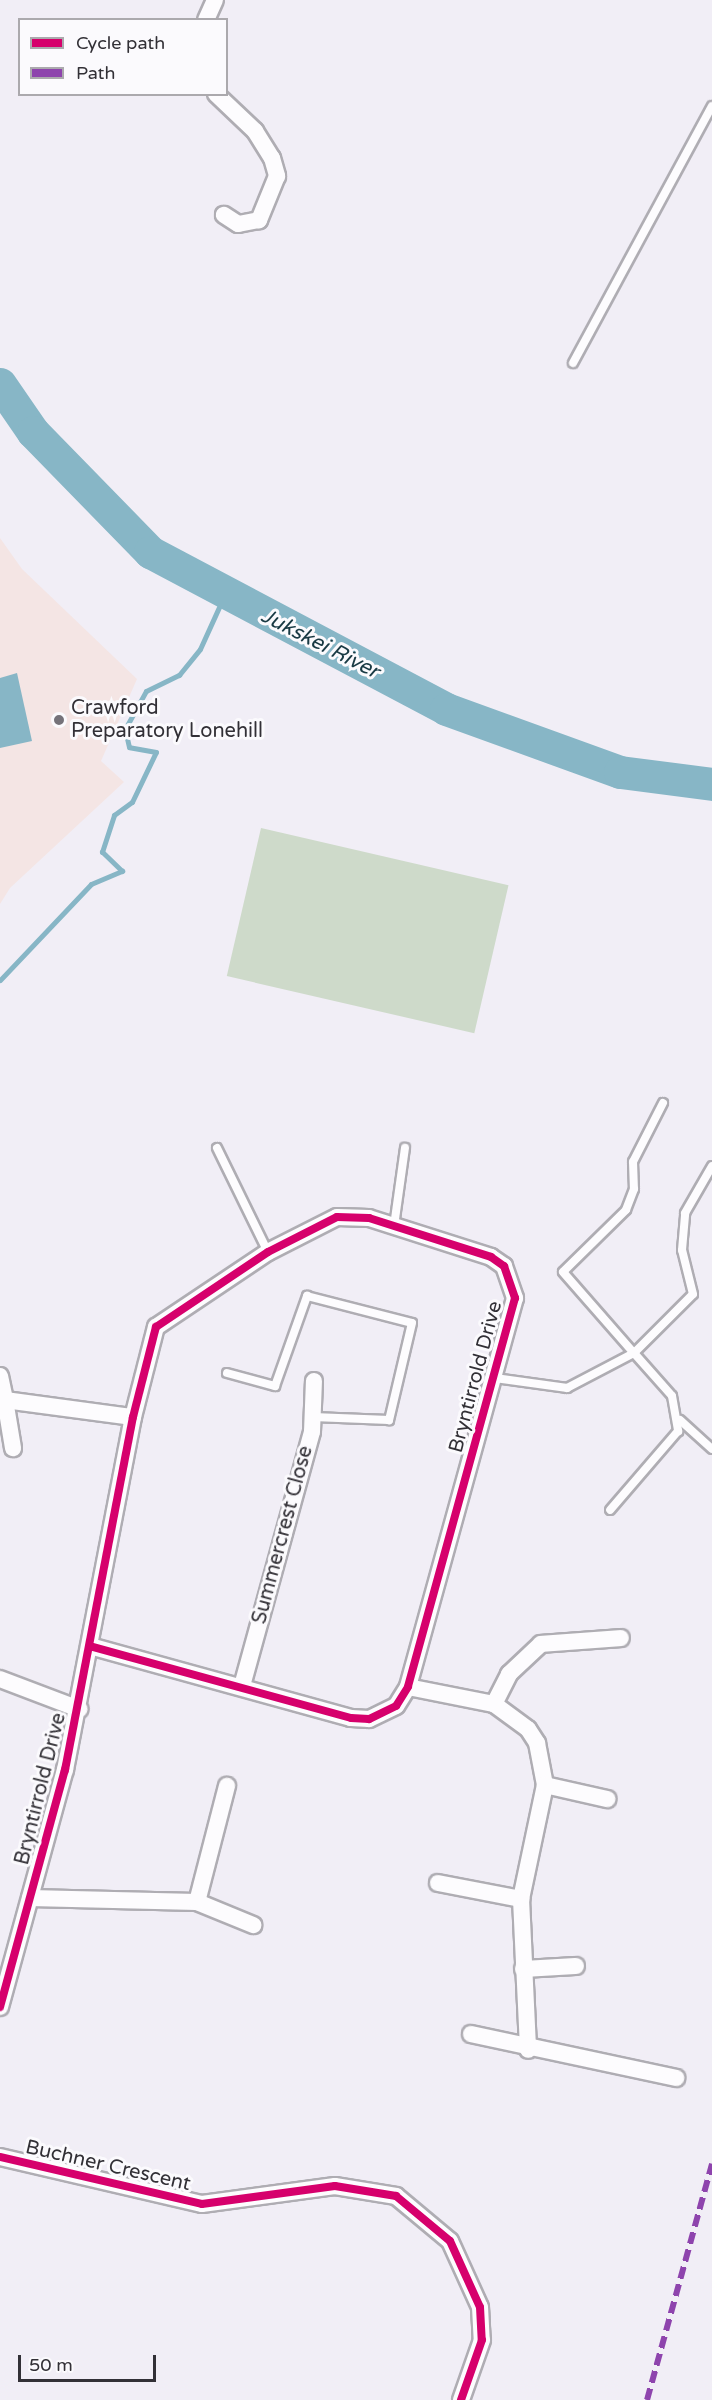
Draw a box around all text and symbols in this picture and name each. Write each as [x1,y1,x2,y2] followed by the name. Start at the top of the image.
[18,18,228,96] legend
[76,32,165,54] text: Cycle path
[76,62,115,84] text: Path
[257,604,383,684] water label: Jukskei River
[71,696,263,743] place label: Crawford Preparatory Lonehill
[52,713,66,727] marker: Crawford Preparatory Lonehill
[444,1299,508,1455] street label: Bryntirrold Drive
[248,1443,318,1627] street label: Summercrest Close
[10,1710,72,1868] street label: Bryntirrold Drive
[23,2135,193,2197] street label: Buchner Crescent
[21,2343,159,2381] scale bar
[29,2354,73,2376] text: 50 m

